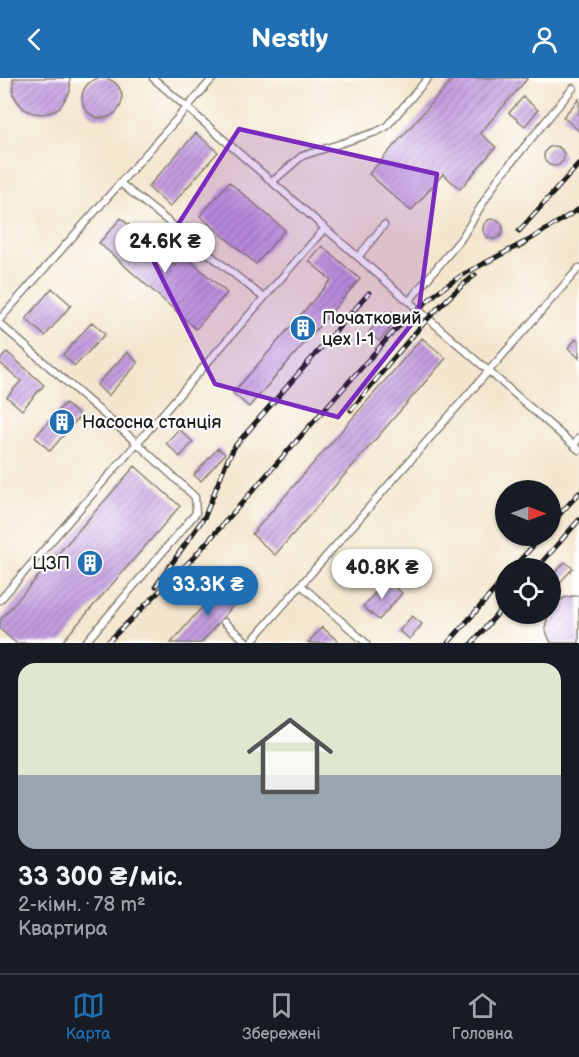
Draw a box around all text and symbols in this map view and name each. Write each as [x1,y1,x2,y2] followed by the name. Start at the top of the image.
[18,23,51,56] icon: back
[251,23,328,55] text: Nestly
[528,23,561,56] icon: person
[110,223,220,274] pin: 24.6K ₴
[129,230,201,254] text: 24.6K ₴
[322,308,422,350] place label: Початковий цех І-1
[288,313,318,343] building icon: Початковий цех І-1
[47,407,77,437] building icon: Насосна станція
[82,412,221,433] place label: Насосна станція
[495,480,561,546] north arrow
[495,480,561,624] map controls
[75,548,105,578] building icon: ЦЗП
[327,549,437,600] pin: 40.8K ₴
[32,553,70,574] place label: ЦЗП
[346,556,419,580] text: 40.8K ₴
[495,558,561,624] button: locate
[153,566,263,617] pin: 33.3K ₴
[172,573,244,597] text: 33.3K ₴
[236,702,344,810] icon: home
[18,862,183,893] text: 33 300 ₴/міс.
[18,893,146,917] text: 2-кімн. · 78 m²
[18,917,108,941] text: Квартира
[66,989,111,1044] tab: Карта
[242,989,320,1044] tab: Збережені
[452,989,513,1044] tab: Головна

